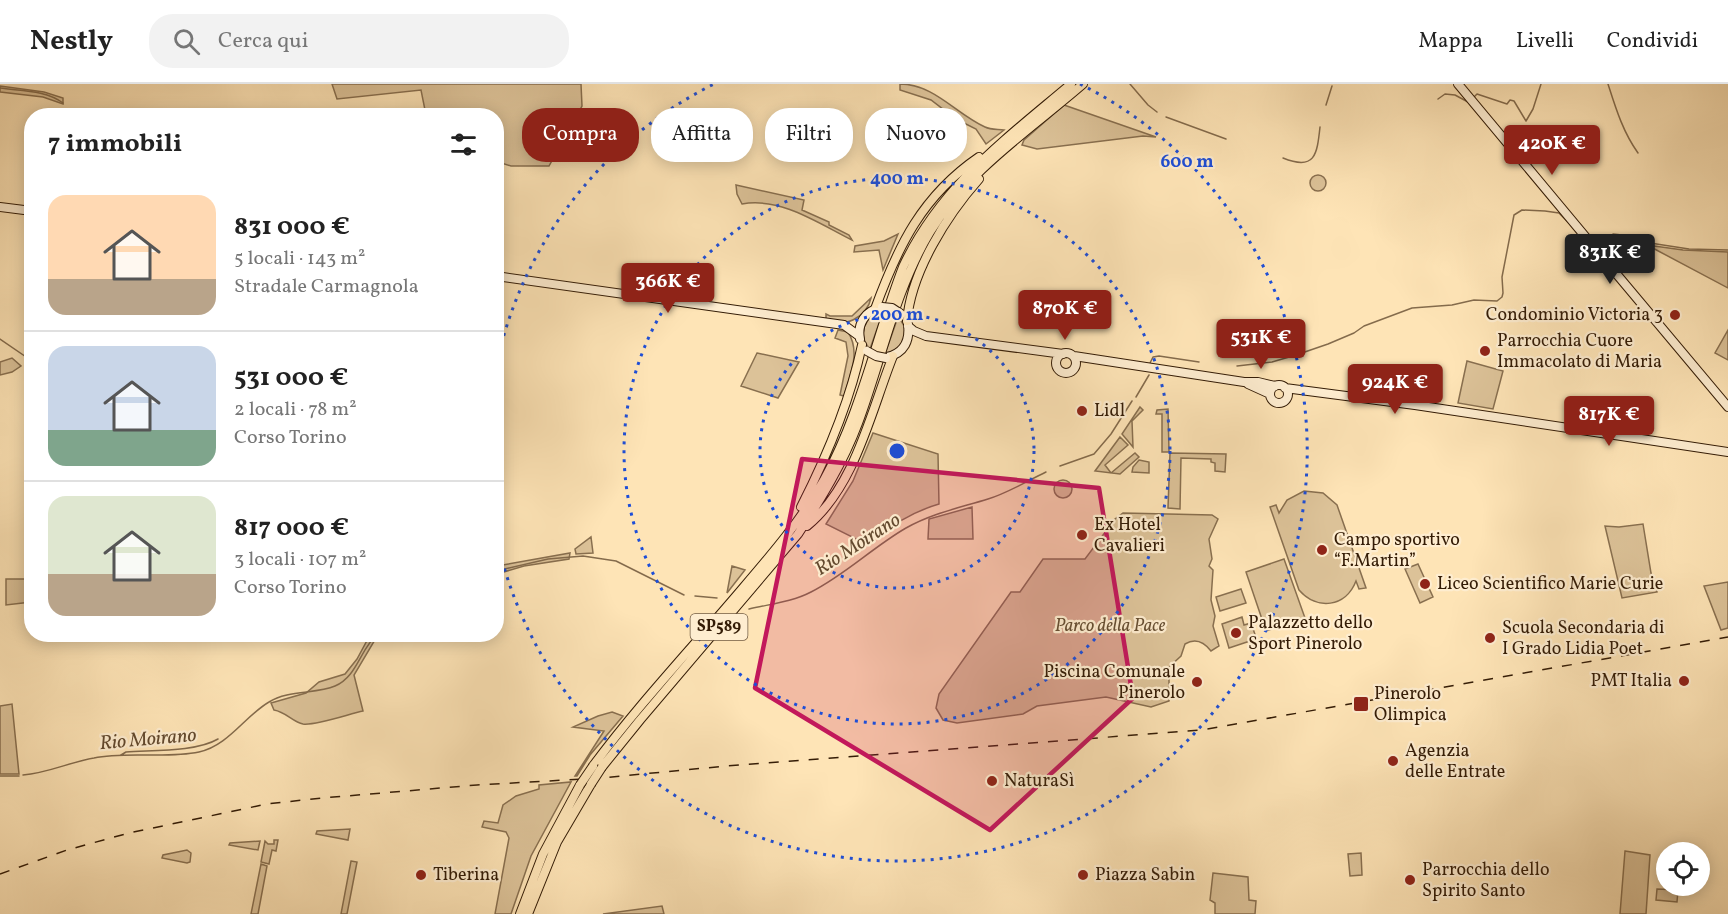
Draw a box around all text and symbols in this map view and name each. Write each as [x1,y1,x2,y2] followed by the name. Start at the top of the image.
[149,14,569,68] search box
[30,22,113,61] text: Nestly
[170,25,203,58] icon: search
[218,26,308,57] text: Cerca qui
[1418,27,1483,56] text: Mappa
[1516,27,1574,56] text: Livelli
[1607,27,1698,56] text: Condividi
[522,108,639,162] chip: Compra
[651,108,753,162] chip: Affitta
[765,108,853,162] chip: Filtri
[865,108,967,162] chip: Nuovo
[1503,125,1601,176] pin: 420K €
[48,126,182,162] text: 7 immobili
[447,128,480,161] icon: filters
[1518,130,1586,158] text: 420K €
[1160,150,1214,175] text: 600 m
[870,167,924,192] text: 400 m
[234,209,350,245] text: 831 000 €
[96,219,168,291] icon: home
[1561,234,1659,285] pin: 831K €
[1579,239,1641,267] text: 831K €
[234,245,365,273] text: 5 locali · 143 m²
[619,263,717,314] pin: 366K €
[635,268,701,296] text: 366K €
[234,273,419,301] text: Stradale Carmagnola
[1016,290,1114,341] pin: 870K €
[1032,295,1098,323] text: 870K €
[871,303,923,328] text: 200 m
[1486,303,1663,328] place label: Condominio Victoria 3
[1668,308,1682,322] marker: Condominio Victoria 3
[1212,319,1310,370] pin: 531K €
[1230,324,1292,352] text: 531K €
[1497,329,1662,375] place label: Parrocchia Cuore Immacolato di Maria
[1478,344,1492,358] marker: Parrocchia Cuore Immacolato di Maria
[234,360,348,396] text: 531 000 €
[1346,364,1444,415] pin: 924K €
[1362,369,1428,397] text: 924K €
[96,370,168,442] icon: home
[234,396,357,424] text: 2 locali · 78 m²
[1560,396,1658,447] pin: 817K €
[1094,399,1125,424] place label: Lidl
[1578,401,1640,429] text: 817K €
[1075,404,1089,418] marker: Lidl
[234,424,347,452] text: Corso Torino
[887,441,907,461] centre of rings
[810,507,906,583] water label: Rio Moirano
[234,510,349,546] text: 817 000 €
[1094,513,1165,559] place label: Ex Hotel Cavalieri
[96,520,168,592] icon: home
[1075,528,1089,542] marker: Ex Hotel Cavalieri
[1334,528,1460,574] place label: Campo sportivo “F.Martin”
[1315,543,1329,557] marker: Campo sportivo “F.Martin”
[234,546,366,574] text: 3 locali · 107 m²
[1437,572,1663,597] place label: Liceo Scientifico Marie Curie
[234,574,347,602] text: Corso Torino
[1418,577,1432,591] marker: Liceo Scientifico Marie Curie
[1248,611,1373,657] place label: Palazzetto dello Sport Pinerolo
[690,614,748,640] road number: SP589
[1055,614,1166,639] park label: Parco della Pace
[1502,616,1665,662] place label: Scuola Secondaria di I Grado Lidia Poet
[1229,626,1243,640] marker: Palazzetto dello Sport Pinerolo
[1483,631,1497,645] marker: Scuola Secondaria di I Grado Lidia Poet
[1044,660,1185,706] place label: Piscina Comunale Pinerolo
[1590,669,1672,694] place label: PMT Italia
[1677,674,1691,688] marker: PMT Italia
[1190,675,1204,689] marker: Piscina Comunale Pinerolo
[1374,682,1447,728] place label: Pinerolo Olimpica
[1352,695,1370,713] marker: Pinerolo Olimpica
[98,722,198,758] water label: Rio Moirano
[1405,739,1505,785] place label: Agenzia delle Entrate
[1386,754,1400,768] marker: Agenzia delle Entrate
[1004,769,1074,794] place label: NaturaSì
[985,774,999,788] marker: NaturaSì
[1656,842,1710,896] map controls
[1656,842,1710,896] button: locate
[1422,858,1549,904] place label: Parrocchia dello Spirito Santo
[433,863,499,888] place label: Tiberina
[1095,863,1196,888] place label: Piazza Sabin
[414,868,428,882] marker: Tiberina
[1076,868,1090,882] marker: Piazza Sabin
[1403,873,1417,887] marker: Parrocchia dello Spirito Santo

